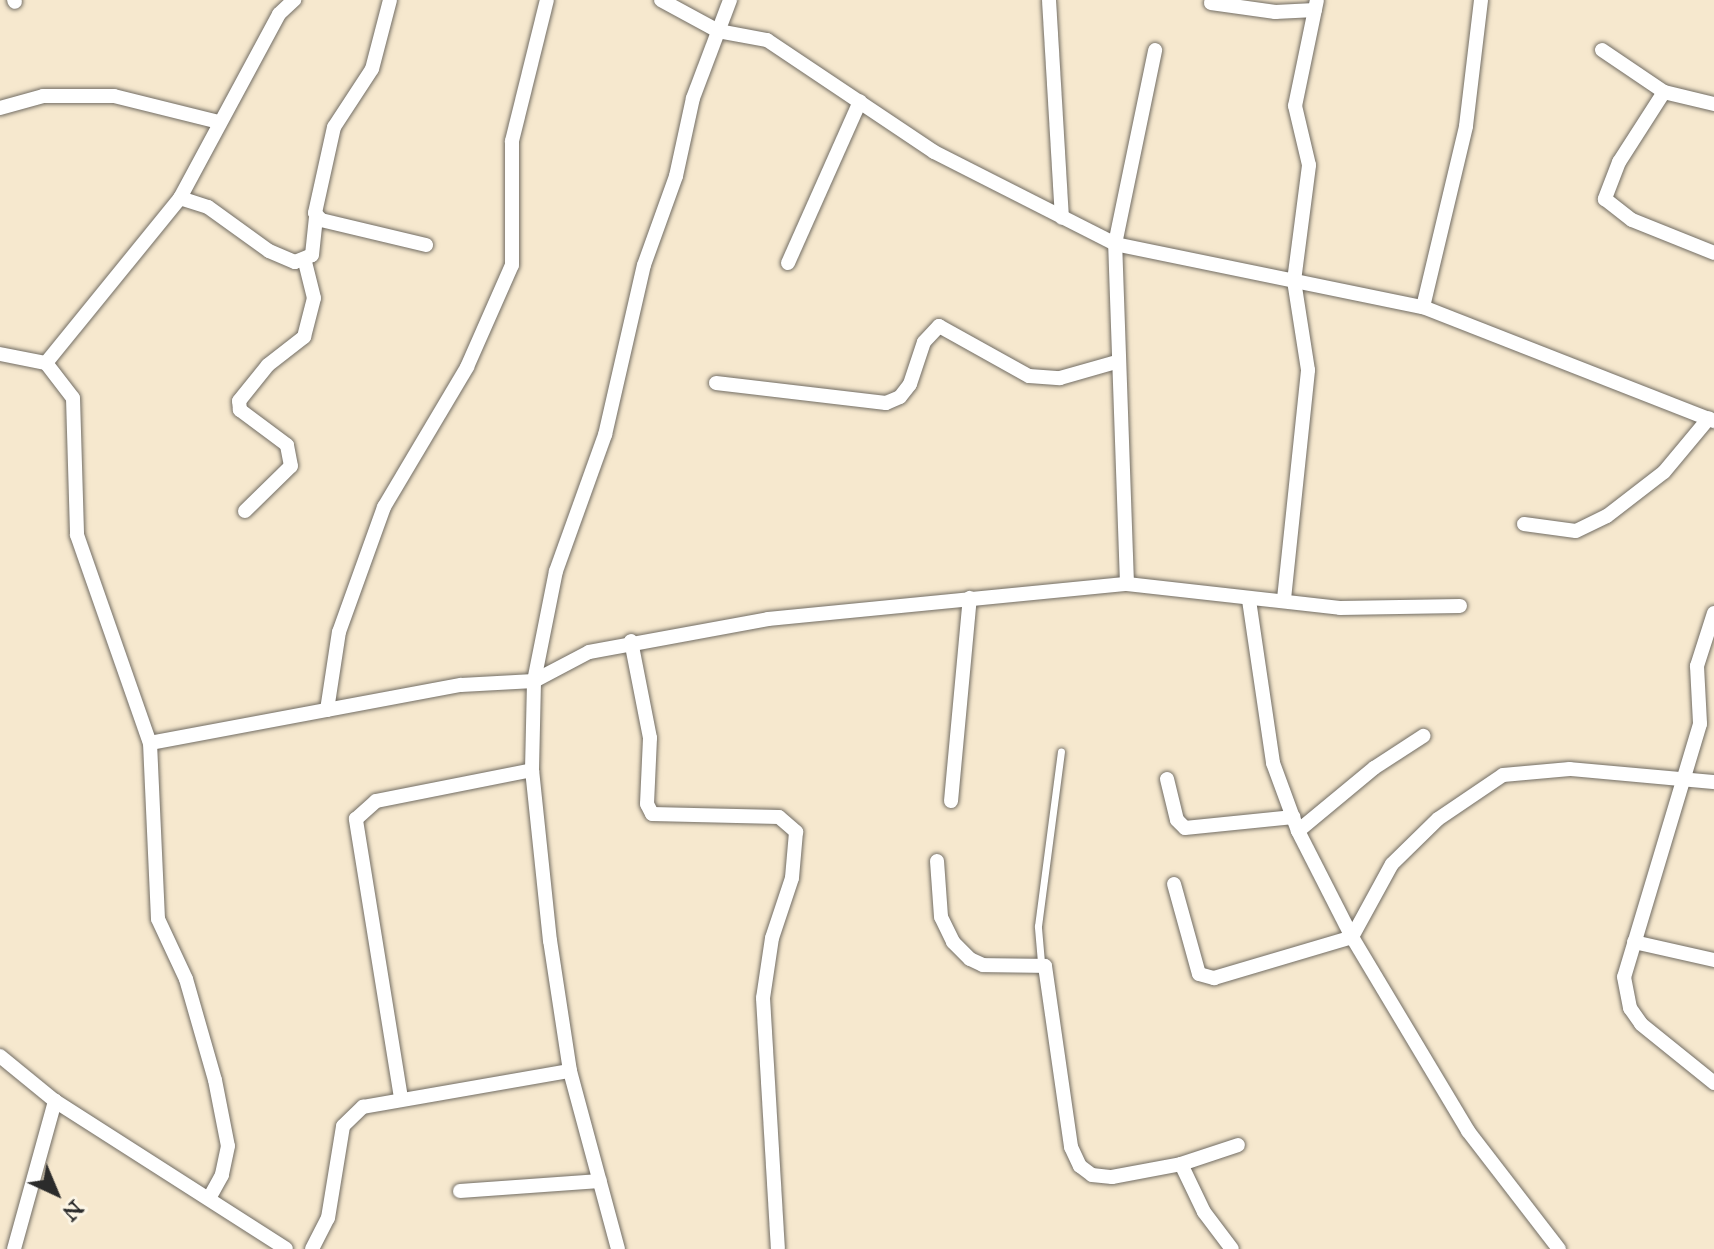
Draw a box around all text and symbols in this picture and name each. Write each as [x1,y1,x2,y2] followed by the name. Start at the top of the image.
[16,1153,96,1233] north arrow
[57,1194,89,1227] text: N

